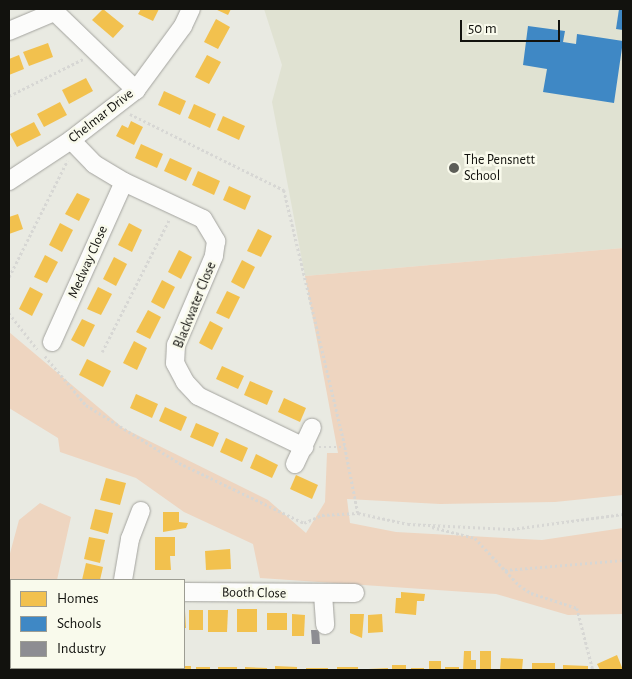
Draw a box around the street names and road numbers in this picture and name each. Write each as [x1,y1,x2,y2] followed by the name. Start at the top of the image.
[65,85,137,147] street label: Chelmar Drive
[65,223,111,301] street label: Medway Close
[170,259,220,351] street label: Blackwater Close
[222,584,286,602] street label: Booth Close

